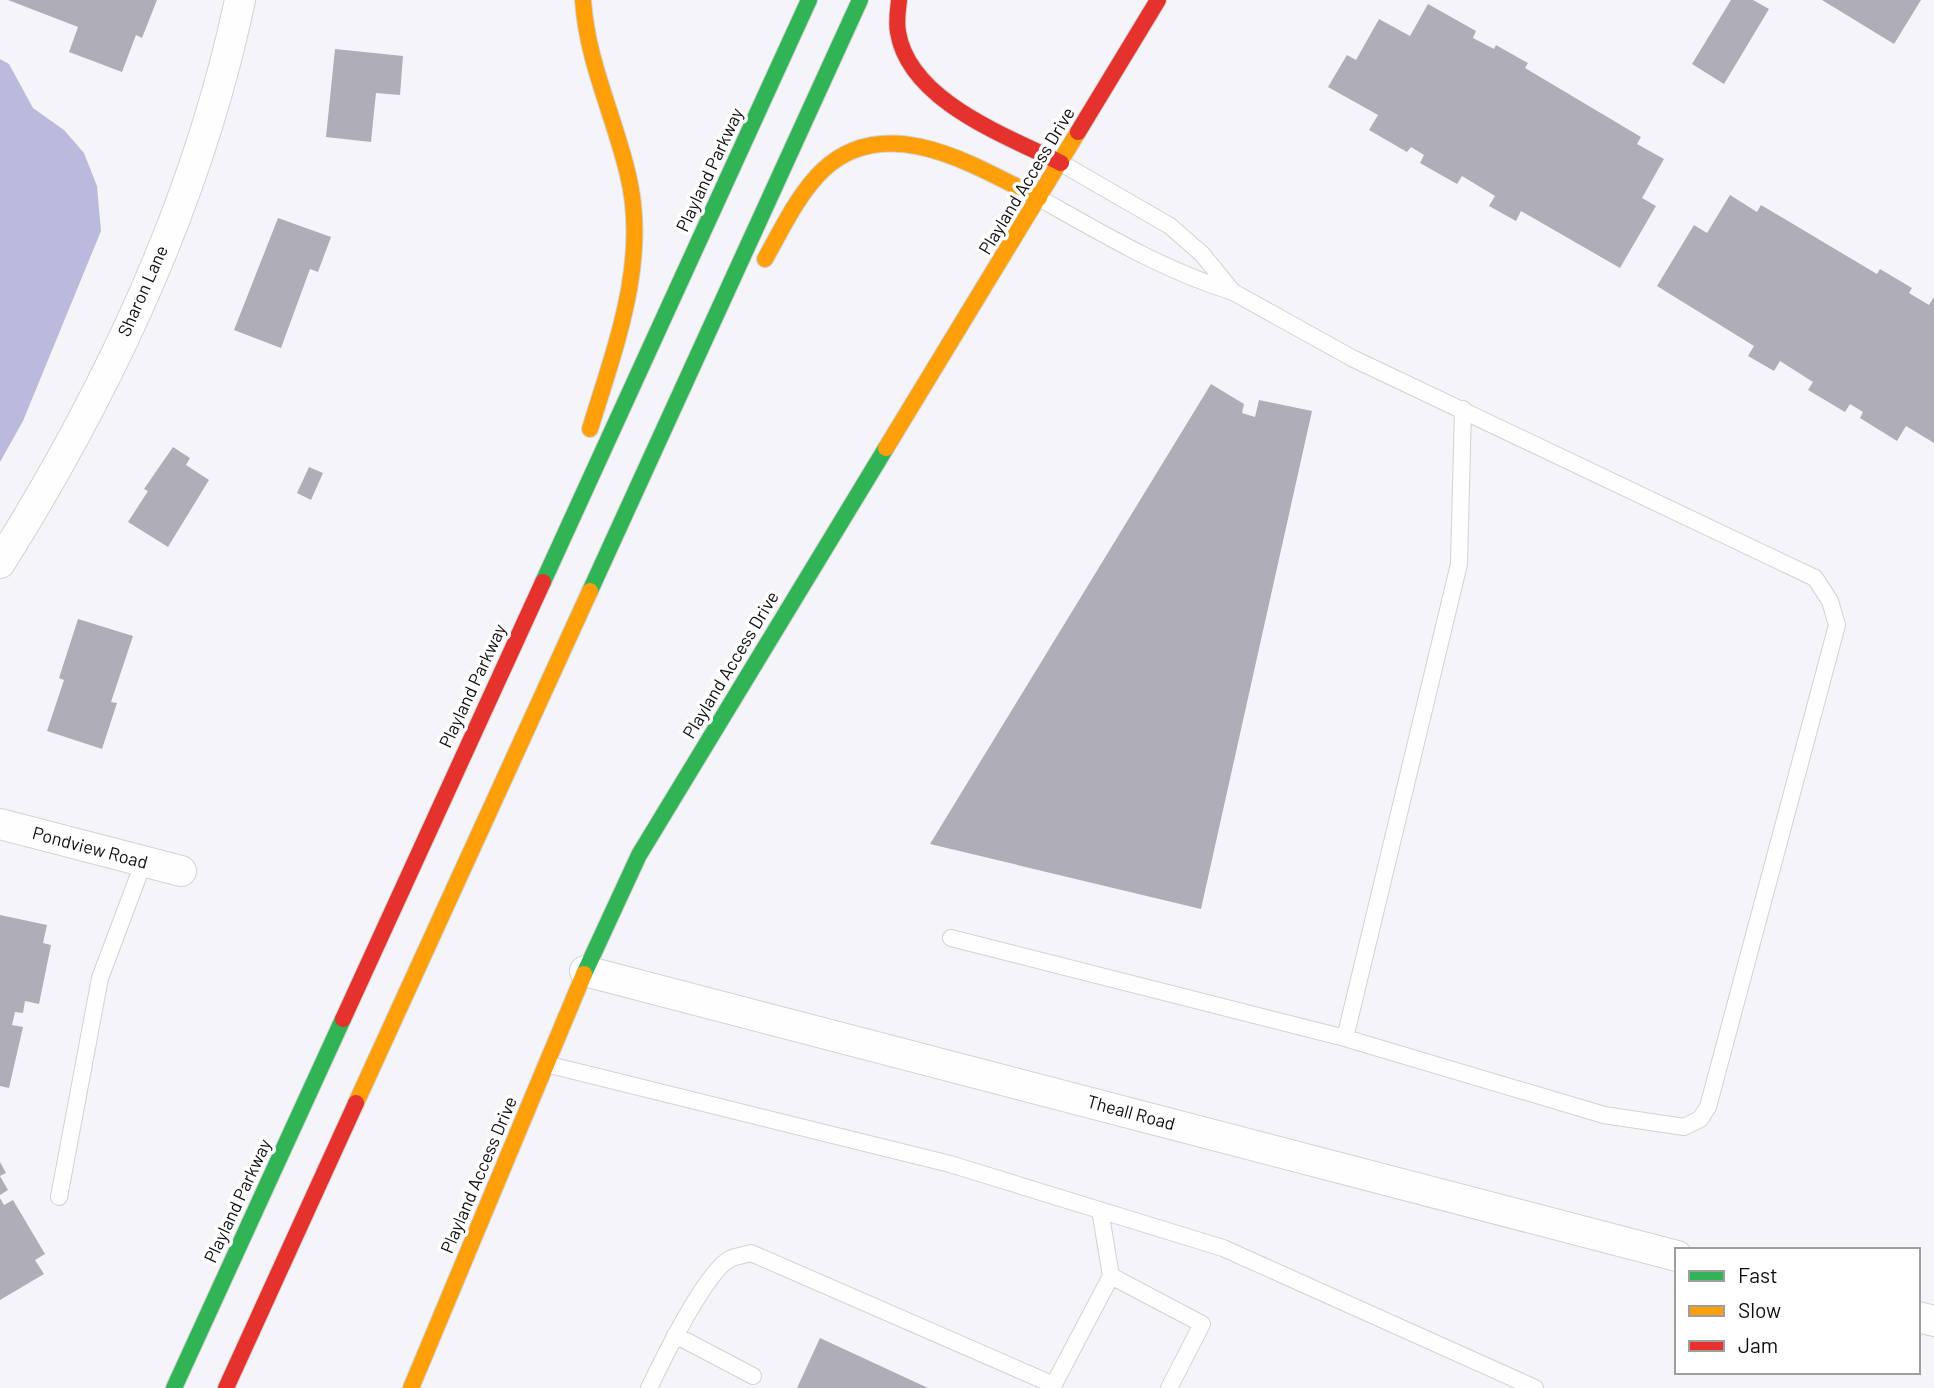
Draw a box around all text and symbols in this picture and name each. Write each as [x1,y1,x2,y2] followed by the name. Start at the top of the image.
[973,103,1079,258] street label: Playland Access Drive
[671,104,747,235] street label: Playland Parkway
[112,242,172,340] street label: Sharon Lane
[677,587,783,742] street label: Playland Access Drive
[434,620,510,751] street label: Playland Parkway
[30,821,150,873] street label: Pondview Road
[1085,1090,1178,1134] street label: Theall Road
[435,1093,521,1256] street label: Playland Access Drive
[199,1135,275,1266] street label: Playland Parkway
[1675,1248,1920,1374] legend
[1738,1262,1778,1287] text: Fast
[1738,1297,1781,1322] text: Slow
[1738,1332,1778,1357] text: Jam

